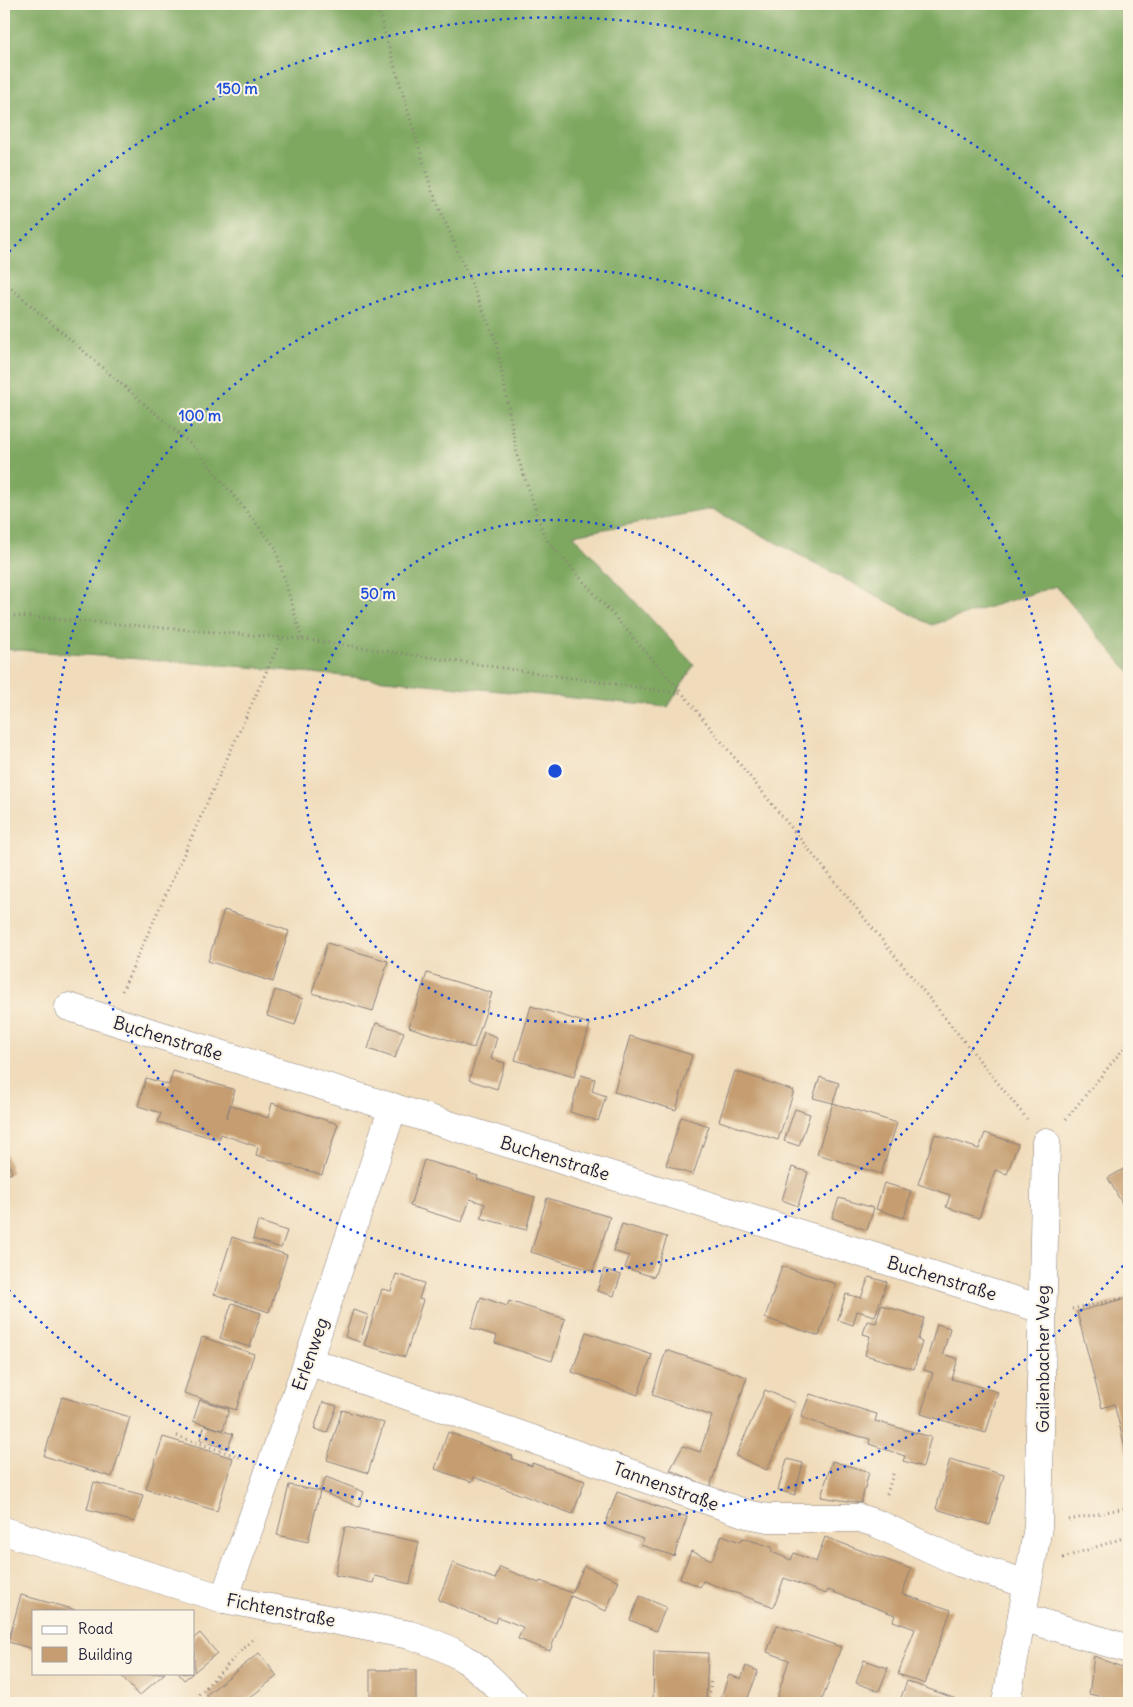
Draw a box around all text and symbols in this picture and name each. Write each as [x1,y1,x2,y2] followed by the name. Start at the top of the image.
[216,79,258,98] text: 150 m
[179,406,221,425] text: 100 m
[360,584,396,603] text: 50 m
[546,762,564,780] centre of rings
[111,1010,225,1066] street label: Buchenstraße
[498,1130,612,1186] street label: Buchenstraße
[885,1250,999,1306] street label: Buchenstraße
[1031,1285,1054,1433] street label: Gailenbacher Weg
[287,1314,333,1394] street label: Erlenweg
[610,1456,722,1516] street label: Tannenstraße
[224,1588,338,1632] street label: Fichtenstraße
[32,1610,195,1674] legend
[78,1619,113,1638] text: Road
[78,1645,133,1664] text: Building

